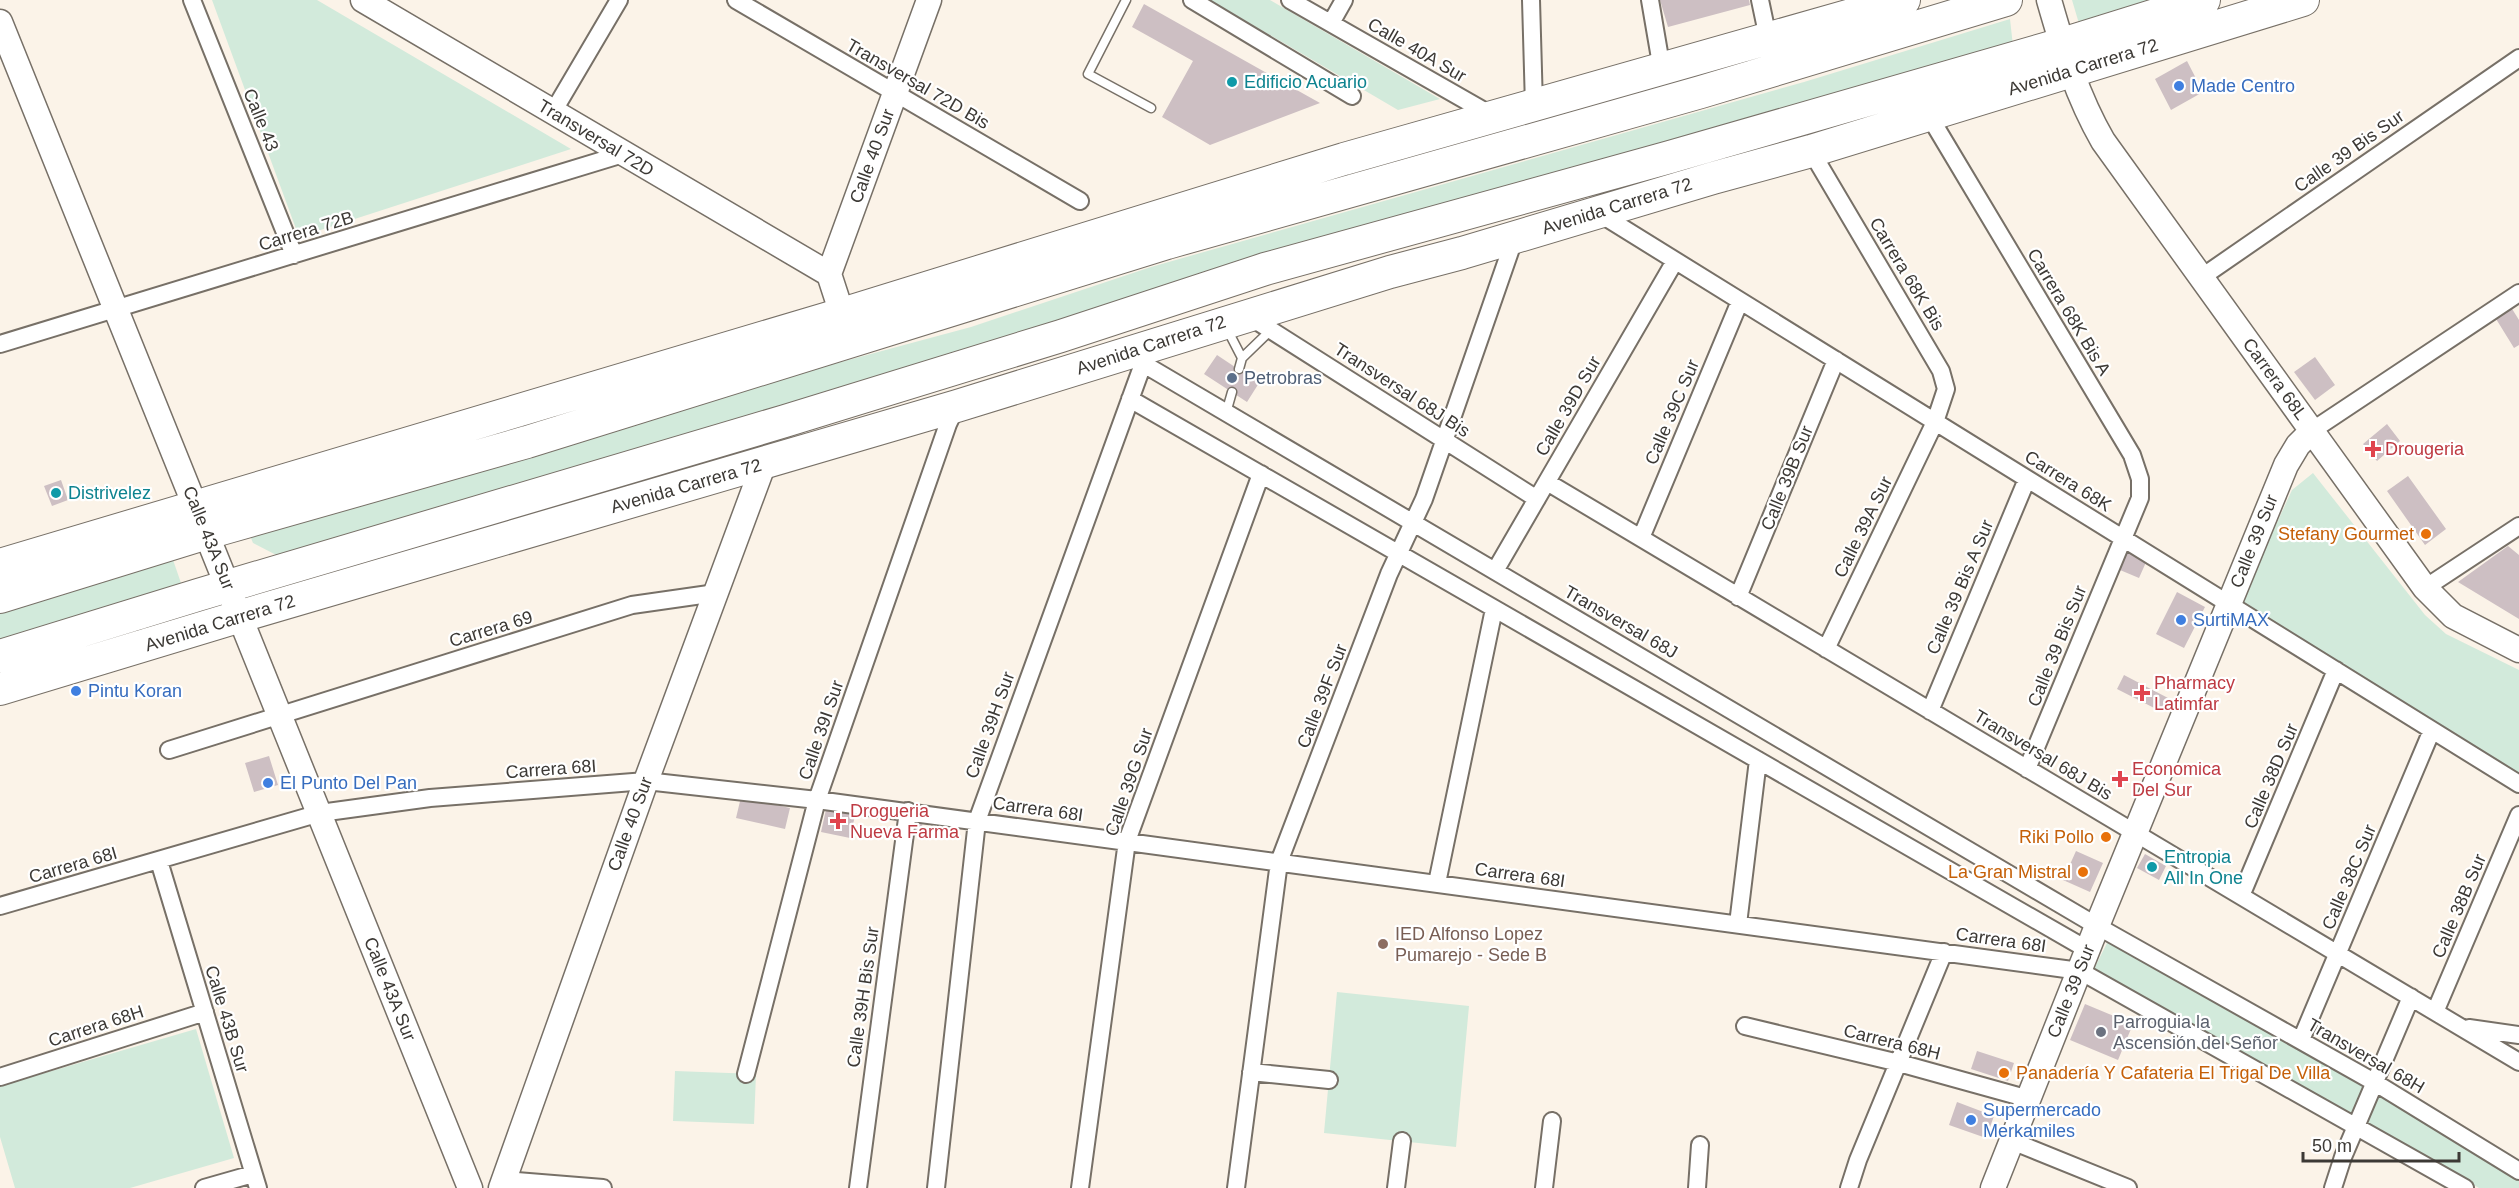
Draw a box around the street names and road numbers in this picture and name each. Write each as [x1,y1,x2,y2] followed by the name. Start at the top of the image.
[1364,14,1470,86] street label: Calle 40A Sur
[843,35,993,133] street label: Transversal 72D Bis
[2006,35,2160,99] street label: Avenida Carrera 72
[239,86,283,154] street label: Calle 43
[535,96,657,180] street label: Transversal 72D
[846,106,898,206] street label: Calle 40 Sur
[2290,106,2408,196] street label: Calle 39 Bis Sur
[1540,174,1694,238] street label: Avenida Carrera 72
[256,207,356,255] street label: Carrera 72B
[1865,214,1949,334] street label: Carrera 68K Bis
[2023,245,2115,379] street label: Carrera 68K Bis A
[1074,311,1228,379] street label: Avenida Carrera 72
[2239,334,2311,424] street label: Carrera 68L
[1331,339,1473,441] street label: Transversal 68J Bis
[1531,352,1605,460] street label: Calle 39D Sur
[1641,357,1703,467] street label: Calle 39C Sur
[1757,423,1817,533] street label: Calle 39B Sur
[2021,447,2115,515] street label: Carrera 68K
[608,455,764,517] street label: Avenida Carrera 72
[1830,473,1896,581] street label: Calle 39A Sur
[179,483,239,593] street label: Calle 43A Sur
[2226,491,2282,591] street label: Calle 39 Sur
[1923,517,1997,657] street label: Calle 39 Bis A Sur
[1561,581,1681,663] street label: Transversal 68J
[2024,582,2090,710] street label: Calle 39 Bis Sur
[143,591,297,655] street label: Avenida Carrera 72
[447,607,535,651] street label: Carrera 69
[1293,641,1351,751] street label: Calle 39F Sur
[961,669,1019,781] street label: Calle 39H Sur
[795,678,847,782] street label: Calle 39I Sur
[1970,706,2116,804] street label: Transversal 68J Bis
[2240,721,2302,831] street label: Calle 38D Sur
[1101,725,1157,839] street label: Calle 39G Sur
[505,756,597,782] street label: Carrera 68I
[604,774,656,874] street label: Calle 40 Sur
[992,793,1084,825] street label: Carrera 68I
[2318,822,2380,932] street label: Calle 38C Sur
[26,843,120,887] street label: Carrera 68I
[2428,851,2490,961] street label: Calle 38B Sur
[1474,859,1566,891] street label: Carrera 68I
[1955,924,2047,956] street label: Carrera 68I
[843,925,883,1069] street label: Calle 39H Bis Sur
[360,934,420,1044] street label: Calle 43A Sur
[2043,941,2099,1041] street label: Calle 39 Sur
[201,963,253,1075] street label: Calle 43B Sur
[46,1001,146,1051] street label: Carrera 68H
[2304,1014,2428,1098] street label: Transversal 68H
[1842,1020,1942,1064] street label: Carrera 68H

